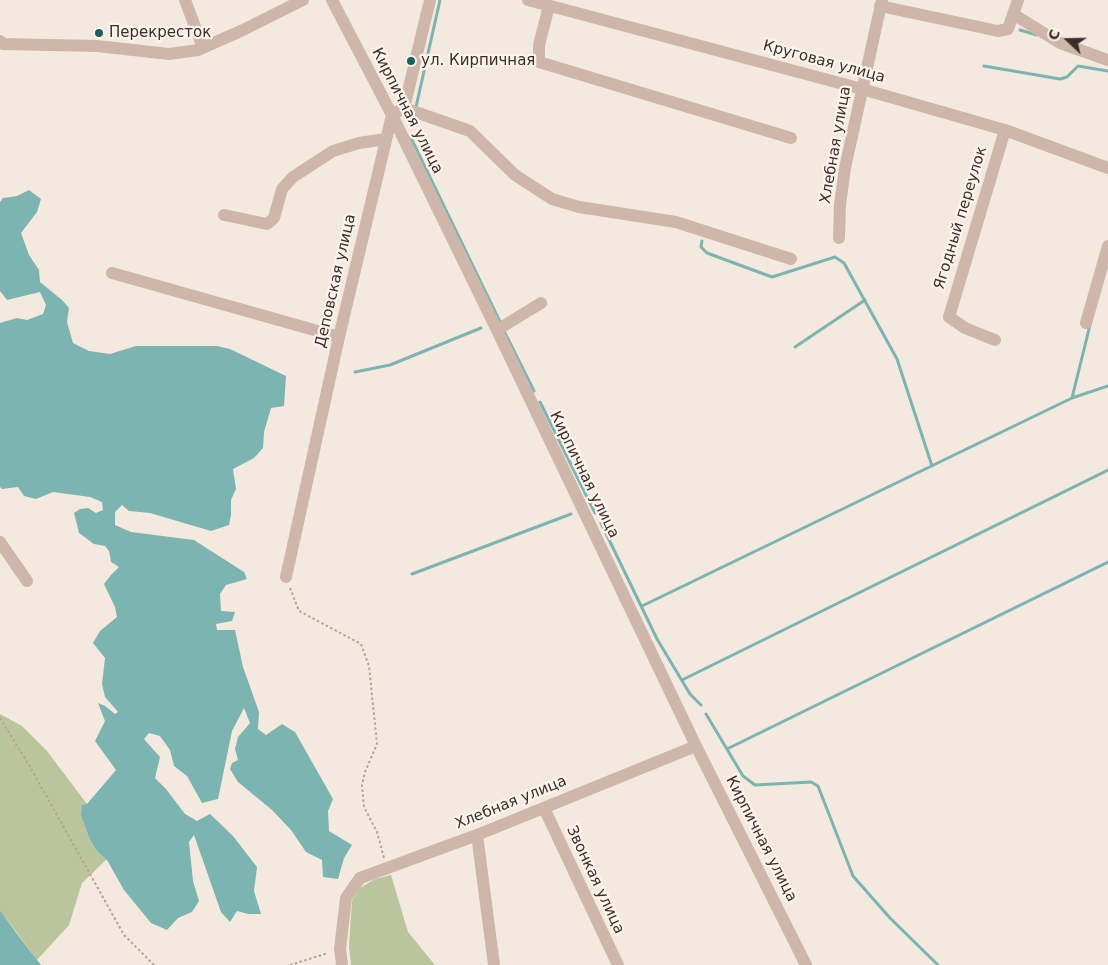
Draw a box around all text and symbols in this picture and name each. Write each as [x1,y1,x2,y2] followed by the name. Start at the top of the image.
[1043,15,1093,65] north arrow
[109,24,211,42] place label: Перекресток
[93,27,105,39] marker: Перекресток
[1045,27,1063,42] text: С
[761,37,887,87] street label: Круговая улица
[367,45,447,177] street label: Кирпичная улица
[421,52,535,70] place label: ул. Кирпичная
[405,55,417,67] marker: ул. Кирпичная
[817,85,855,205] street label: Хлебная улица
[931,144,991,292] street label: Ягодный переулок
[312,212,360,350] street label: Деповская улица
[546,409,622,541] street label: Кирпичная улица
[453,772,569,834] street label: Хлебная улица
[721,773,801,905] street label: Кирпичная улица
[562,823,628,937] street label: Звонкая улица

